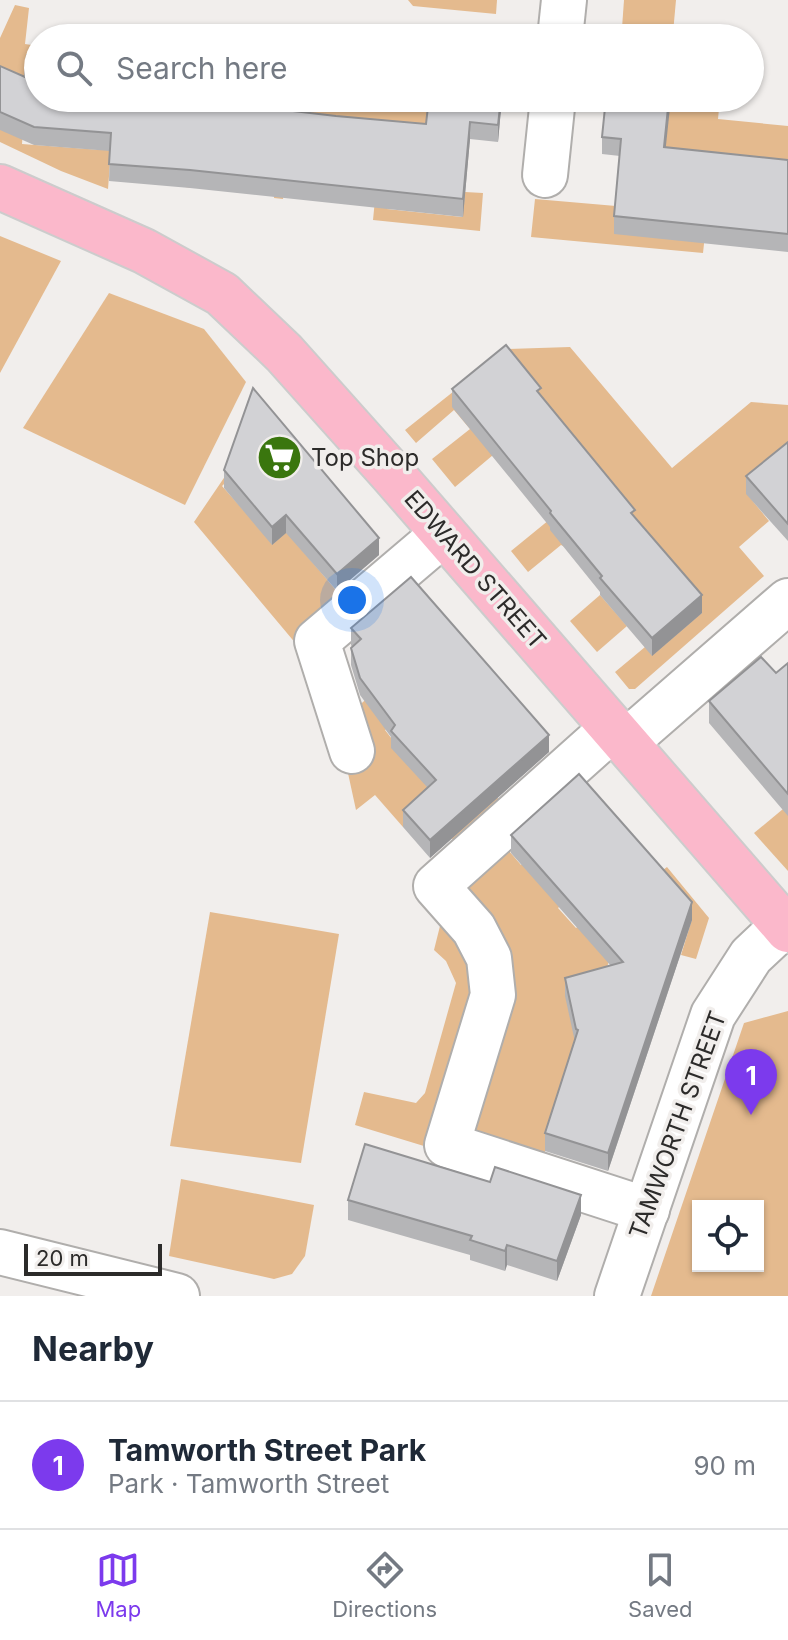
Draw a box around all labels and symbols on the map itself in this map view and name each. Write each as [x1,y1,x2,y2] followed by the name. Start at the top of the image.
[256,434,304,482] supermarket icon: Top Shop
[311,443,419,472] place label: Top Shop
[399,484,552,655] street label: EDWARD STREET
[332,580,372,620] your location
[623,1007,732,1243] street label: TAMWORTH STREET
[725,1049,777,1115] pin: 1
[24,1240,162,1276] scale bar

